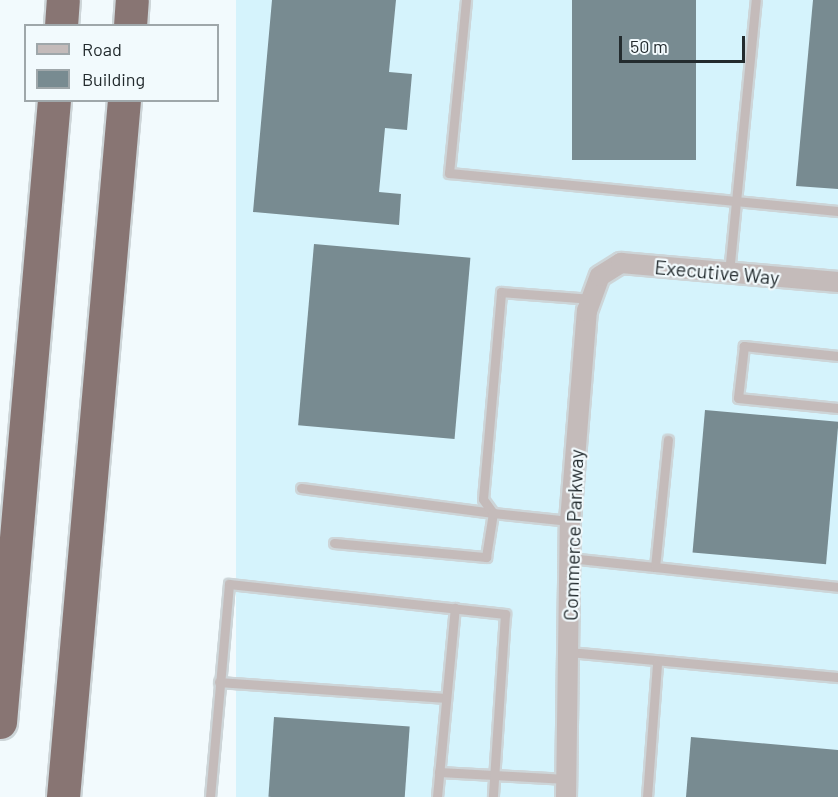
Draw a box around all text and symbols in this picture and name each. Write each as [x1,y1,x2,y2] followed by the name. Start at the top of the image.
[24,24,219,102] legend
[622,24,748,62] scale bar
[630,35,668,57] text: 50 m
[82,38,122,60] text: Road
[82,68,145,90] text: Building
[654,255,780,289] street label: Executive Way
[558,449,588,621] street label: Commerce Parkway

